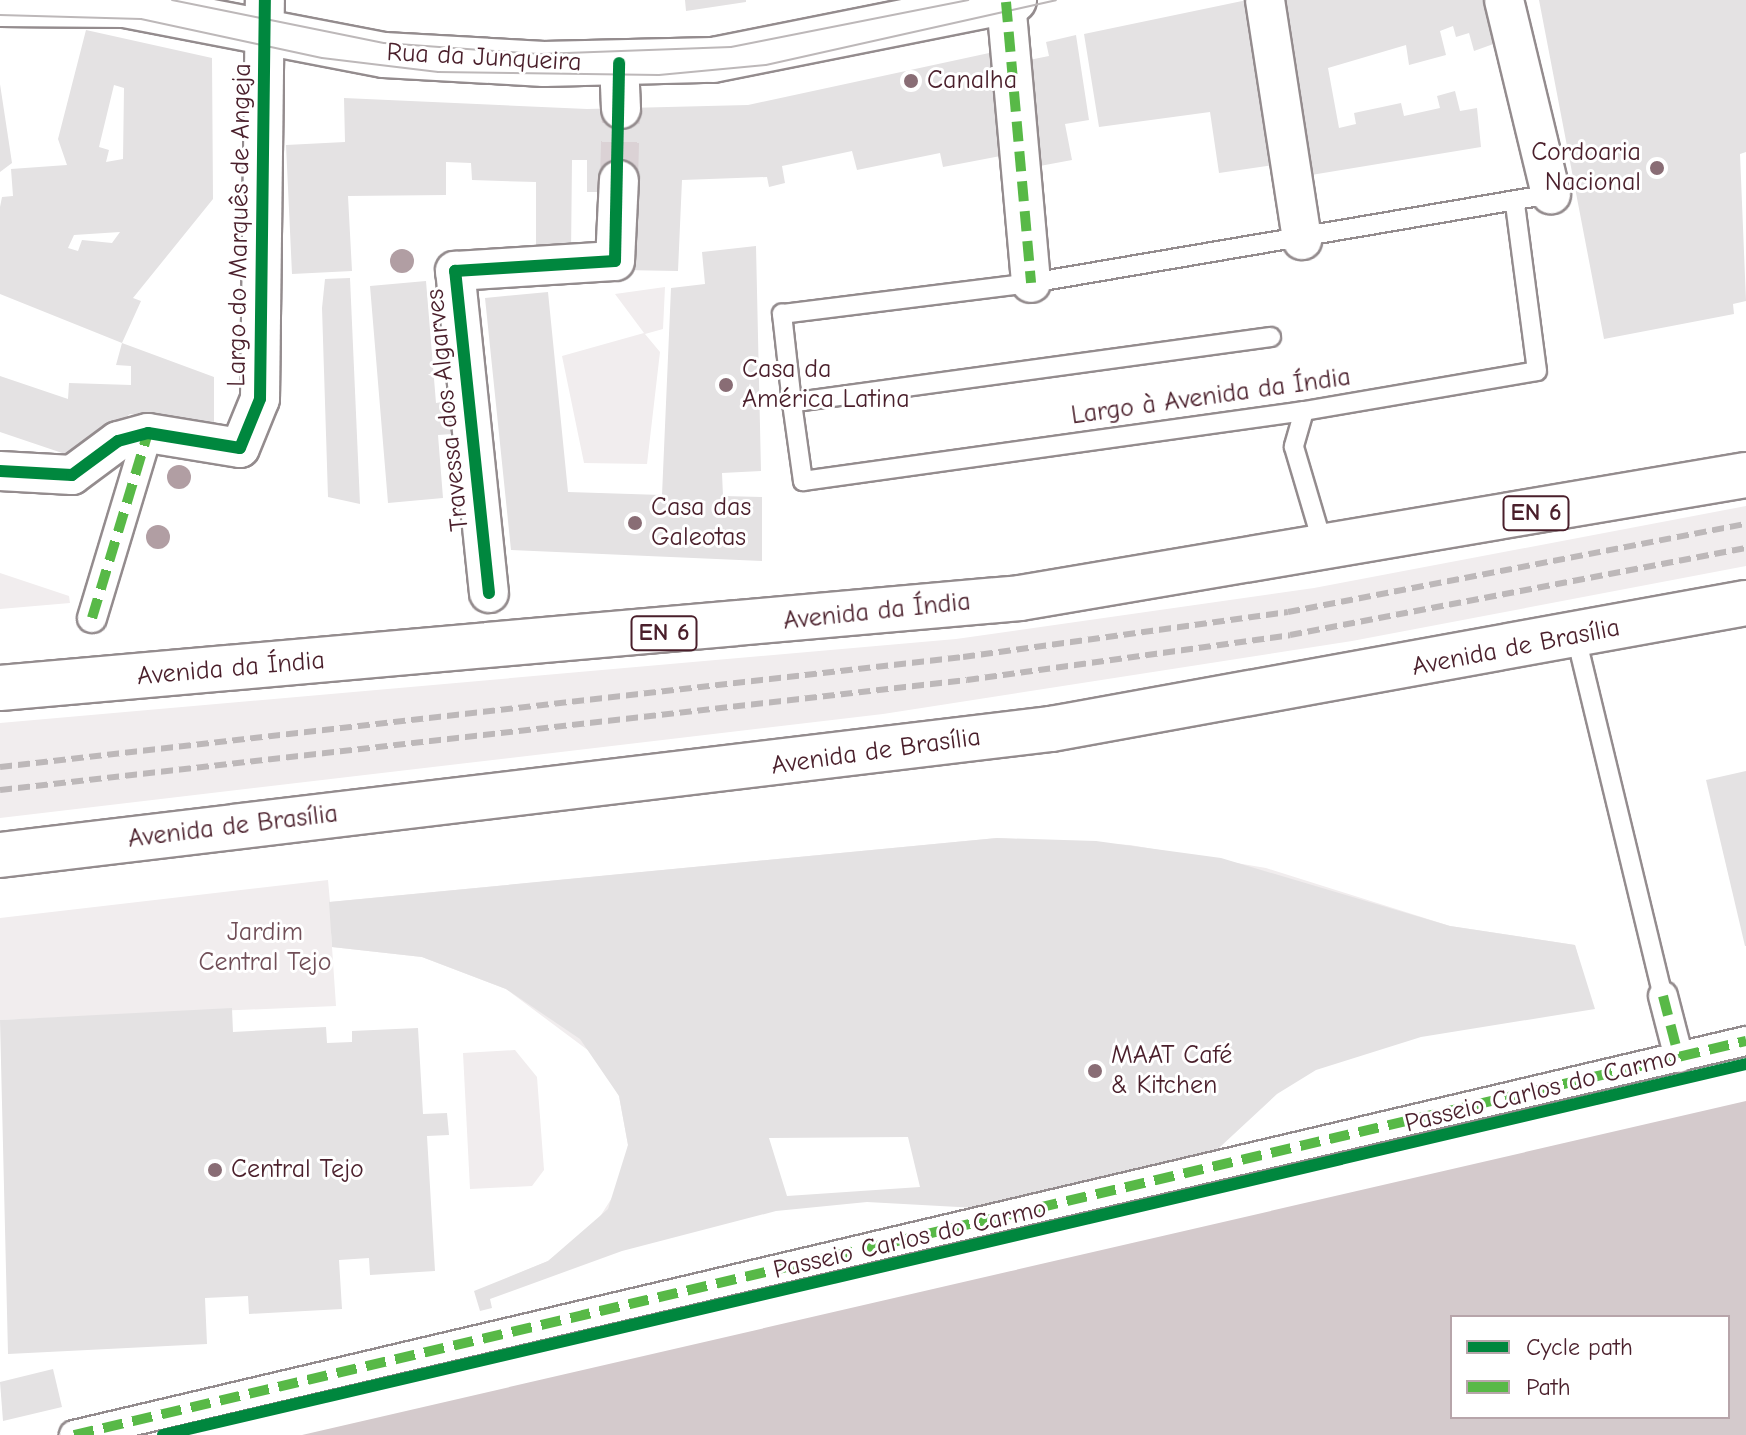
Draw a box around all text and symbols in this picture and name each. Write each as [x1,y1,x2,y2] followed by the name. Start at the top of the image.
[386,37,582,79] street label: Rua da Junqueira
[222,63,258,387] street label: Largo do Marquês de Angeja
[927,65,1017,97] place label: Canalha
[902,72,920,90] marker: Canalha
[1531,137,1641,198] place label: Cordoaria Nacional
[1648,159,1666,177] marker: Cordoaria Nacional
[420,287,476,533] street label: Travessa dos Algarves
[742,354,910,416] place label: Casa da América Latina
[1069,362,1353,432] street label: Largo à Avenida da Índia
[717,376,735,394] marker: Casa da América Latina
[651,492,751,554] place label: Casa das Galeotas
[1502,493,1570,533] road number: EN 6
[626,514,644,532] marker: Casa das Galeotas
[782,587,972,637] street label: Avenida da Índia
[630,613,698,653] road number: EN 6
[1409,613,1623,683] street label: Avenida de Brasília
[136,645,326,693] street label: Avenida da Índia
[769,722,983,782] street label: Avenida de Brasília
[126,799,340,855] street label: Avenida de Brasília
[199,917,331,978] park label: Jardim Central Tejo
[1111,1040,1232,1102] place label: MAAT Café & Kitchen
[1402,1042,1680,1140] street label: Passeio Carlos do Carmo
[1086,1062,1104,1080] marker: MAAT Café & Kitchen
[231,1154,364,1186] place label: Central Tejo
[206,1161,224,1179] marker: Central Tejo
[770,1193,1050,1287] street label: Passeio Carlos do Carmo
[1450,1315,1730,1419] legend
[1526,1333,1633,1361] text: Cycle path
[1526,1373,1571,1401] text: Path

